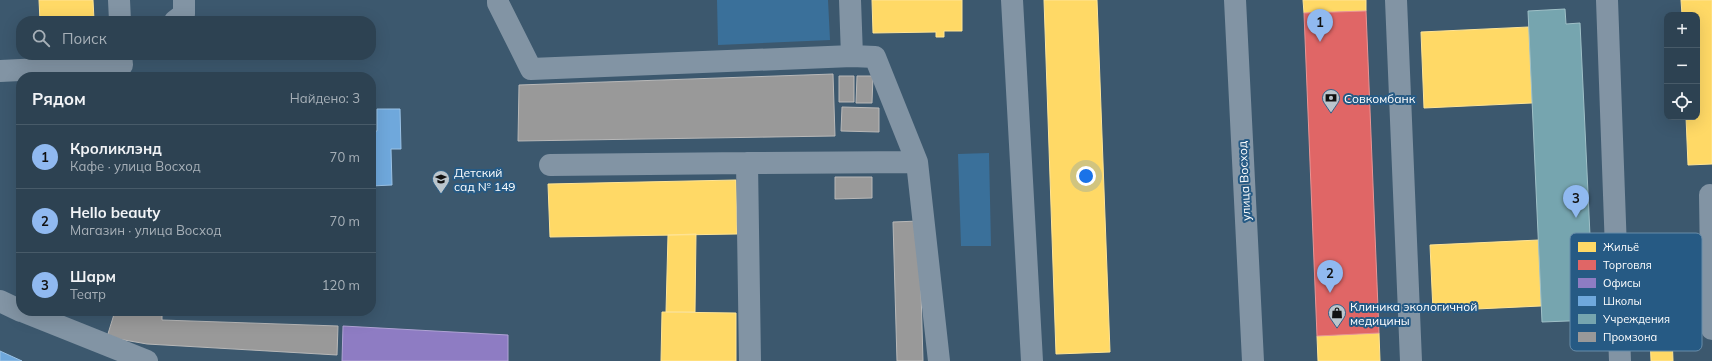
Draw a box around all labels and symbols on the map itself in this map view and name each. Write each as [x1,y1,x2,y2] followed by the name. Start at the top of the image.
[1307,9,1333,42] pin: 1
[1321,88,1341,113] bank icon: Совкомбанк
[1344,91,1416,106] place label: Совкомбанк
[1234,141,1254,221] street label: улица Восход
[454,165,516,194] place label: Детский сад № 149
[1076,166,1096,186] your location
[431,169,451,194] school or university icon: Детский сад № 149
[1563,185,1589,218] pin: 3
[1570,233,1702,351] legend
[1603,240,1639,254] text: Жильё
[1603,258,1652,272] text: Торговля
[1317,260,1343,293] pin: 2
[1603,276,1641,290] text: Офисы
[1603,294,1642,308] text: Школы
[1350,299,1477,328] place label: Клиника экологичной медицины
[1327,303,1347,328] shop icon: Клиника экологичной медицины
[1602,312,1670,326] text: Учреждения
[1603,330,1657,344] text: Промзона

